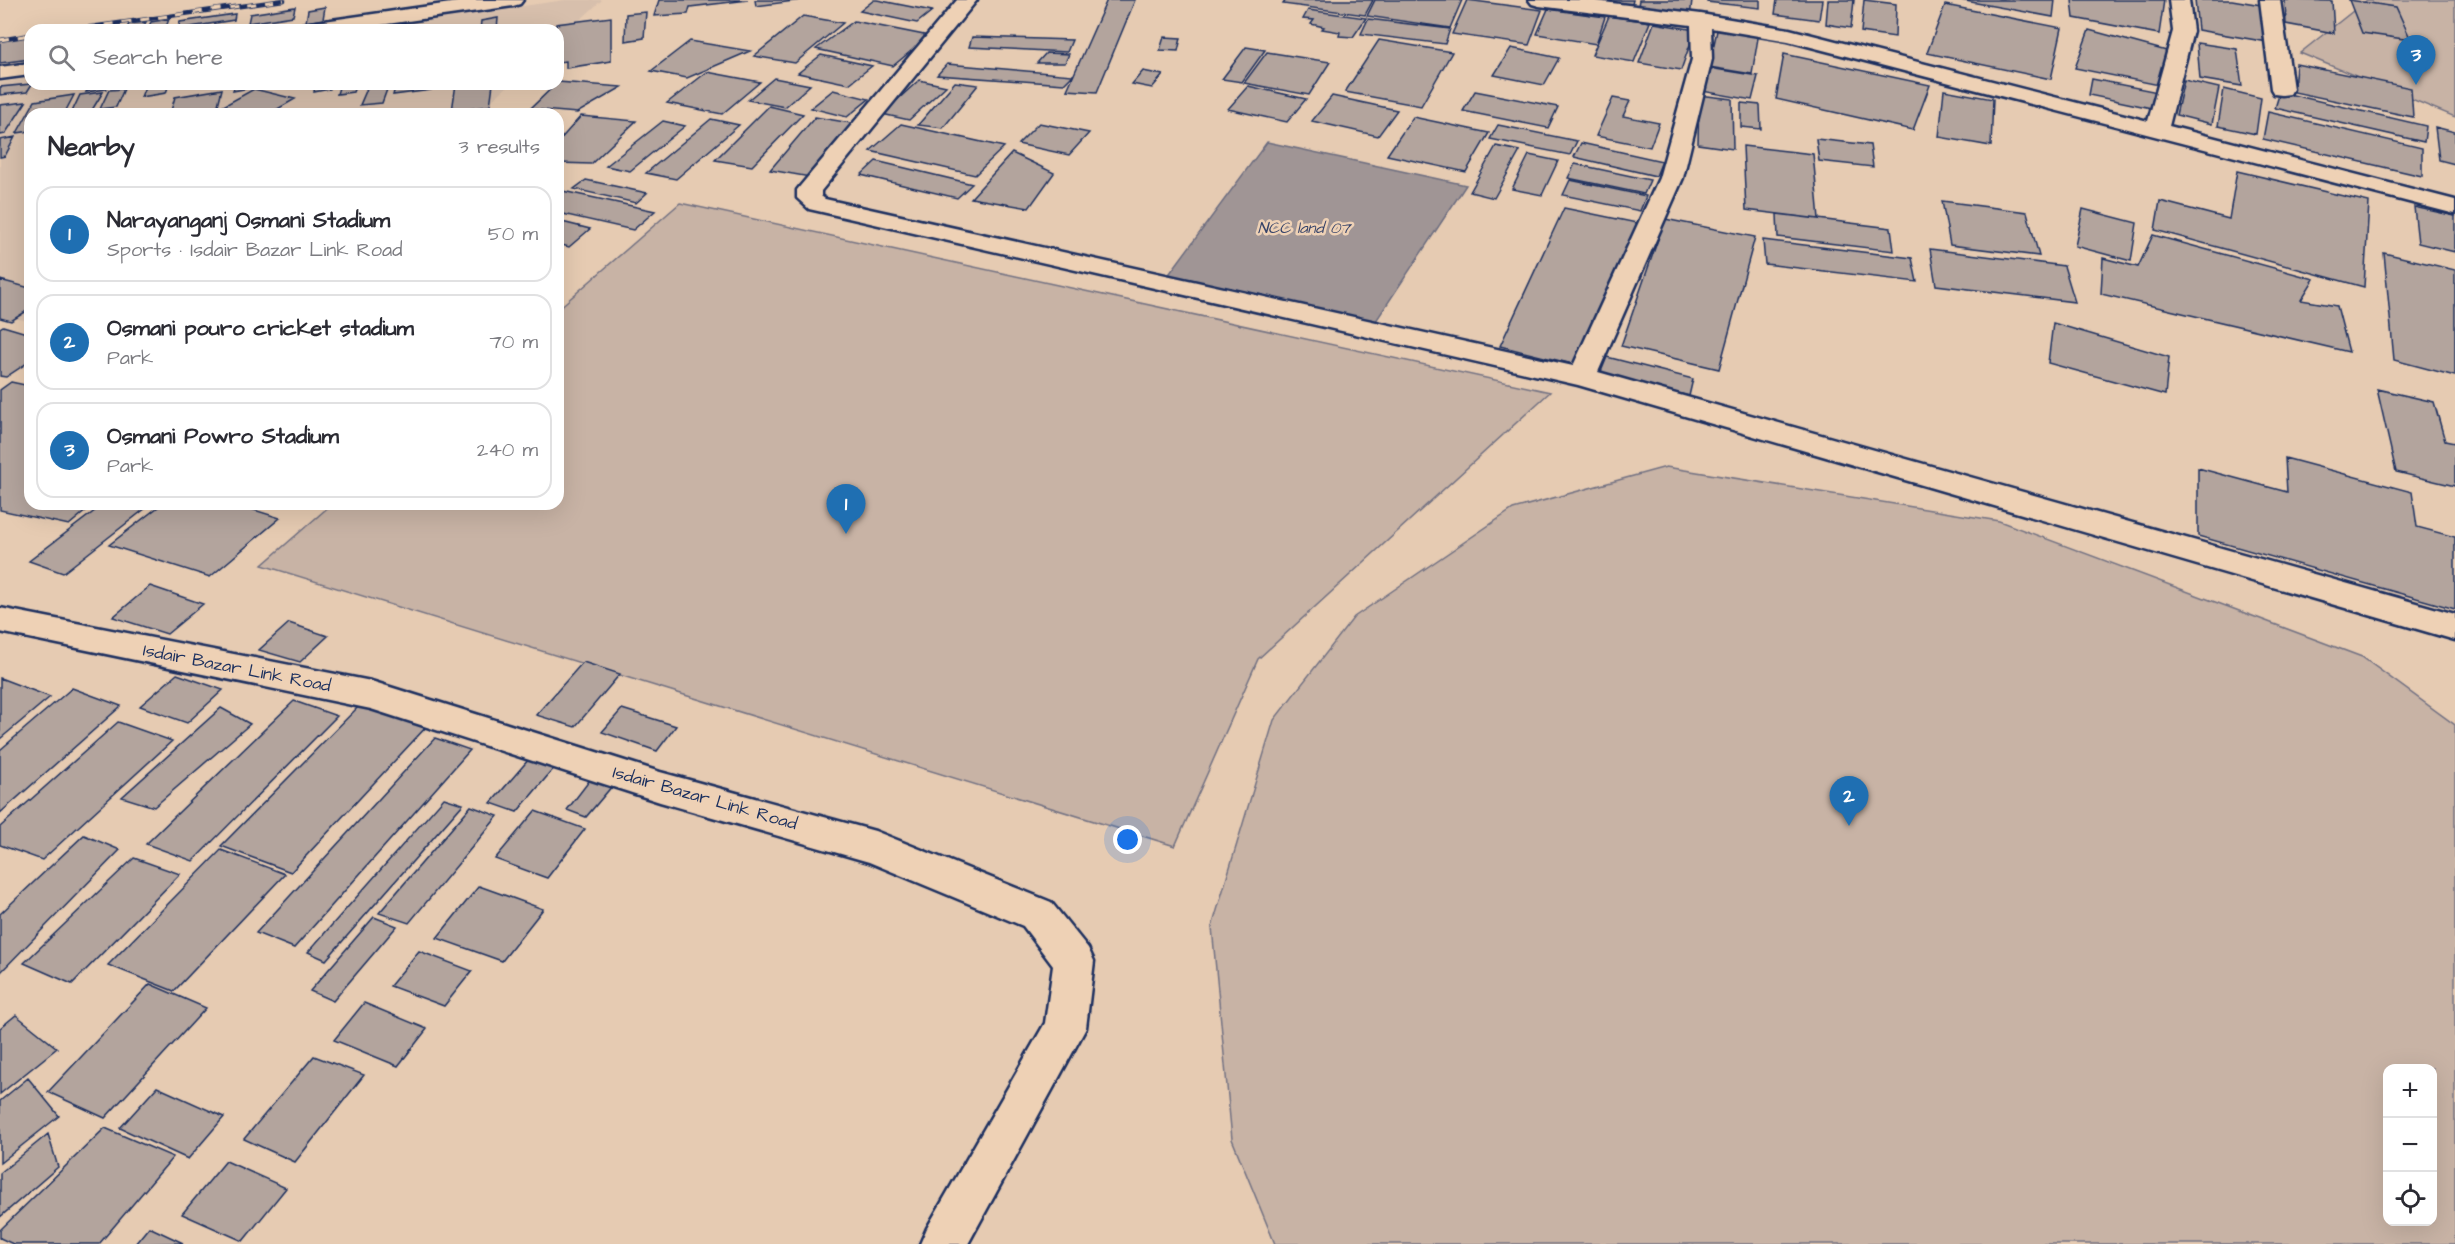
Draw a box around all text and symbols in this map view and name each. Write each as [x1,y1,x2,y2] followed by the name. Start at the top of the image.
[24,24,564,90] search box
[2396,36,2436,85] pin: 3
[45,41,78,74] icon: search
[93,42,223,73] text: Search here
[48,129,135,165] text: Nearby
[458,133,540,161] text: 3 results
[107,205,390,236] text: Narayanganj Osmani Stadium
[1258,217,1352,239] water label: NCC land 07
[68,220,71,248] text: 1
[488,220,538,248] text: 50 m
[107,236,402,264] text: Sports · Isdair Bazar Link Road
[107,313,414,344] text: Osmani pouro cricket stadium
[64,328,75,356] text: 2
[490,328,538,356] text: 70 m
[107,344,153,372] text: Park
[107,421,339,452] text: Osmani Powro Stadium
[64,436,75,464] text: 3
[477,436,538,464] text: 240 m
[107,452,153,480] text: Park
[826,484,866,534] pin: 1
[141,638,333,698] street label: Isdair Bazar Link Road
[610,760,800,836] street label: Isdair Bazar Link Road
[1830,776,1868,826] pin: 2
[1113,825,1142,854] your location
[2383,1064,2437,1226] map controls
[2383,1064,2437,1118] button: +
[2383,1118,2437,1172] button: −
[2383,1172,2437,1226] button: locate

